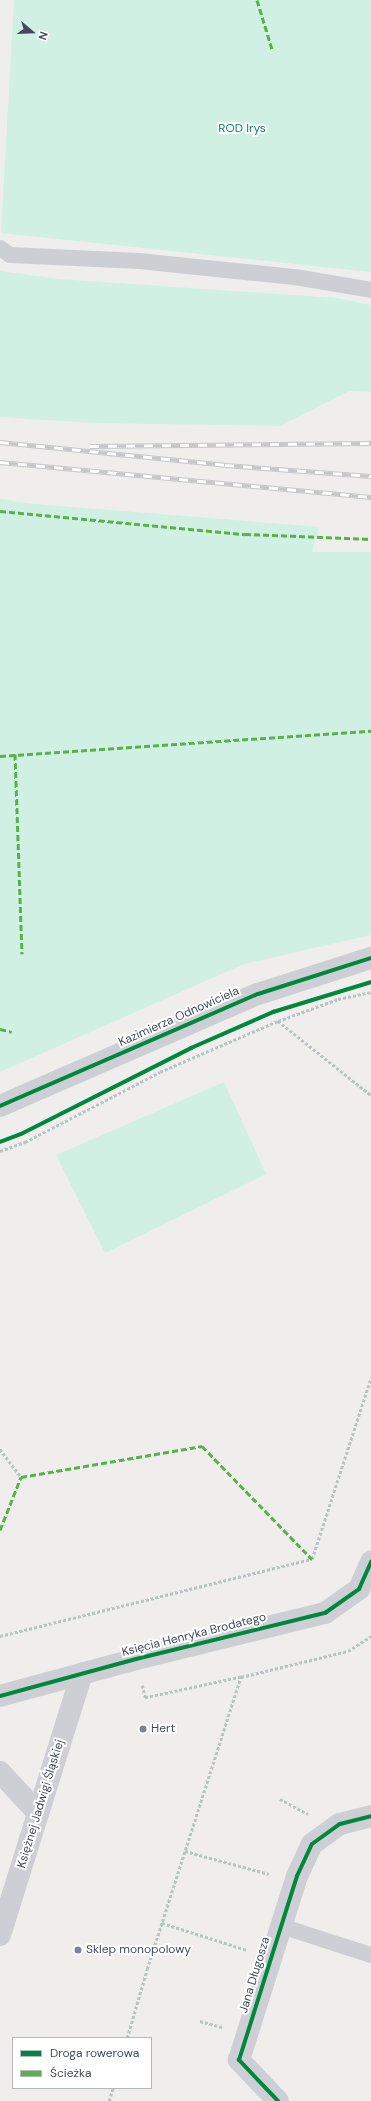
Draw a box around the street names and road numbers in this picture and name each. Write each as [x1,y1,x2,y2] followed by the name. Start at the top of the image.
[117,984,241,1050] street label: Kazimierza Odnowiciela
[120,1610,268,1660] street label: Księcia Henryka Brodatego
[15,1738,67,1870] street label: Księżnej Jadwigi Śląskiej
[237,1935,273,2015] street label: Jana Długosza

